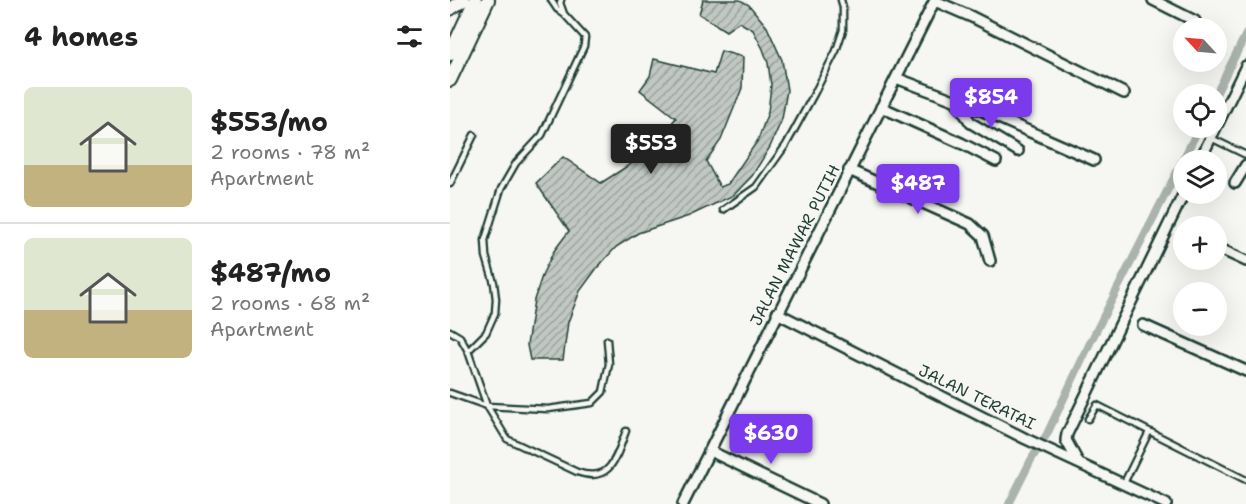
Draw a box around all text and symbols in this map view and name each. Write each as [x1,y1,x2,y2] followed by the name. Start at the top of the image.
[1173,18,1227,72] north arrow
[1173,18,1227,336] map controls
[24,19,138,54] text: 4 homes
[393,20,426,53] icon: filters
[955,78,1027,129] pin: $854
[964,84,1018,110] text: $854
[1173,84,1227,138] button: locate
[210,104,328,139] text: $553/mo
[72,111,144,183] icon: home
[615,124,687,175] pin: $553
[625,130,677,156] text: $553
[210,139,370,165] text: 2 rooms · 78 m²
[1173,150,1227,204] button: layers
[745,161,845,329] street label: JALAN MAWAR PUTIH
[882,164,954,215] pin: $487
[210,165,314,191] text: Apartment
[890,170,946,196] text: $487
[1173,216,1227,270] button: +
[210,255,331,290] text: $487/mo
[72,262,144,334] icon: home
[1173,282,1227,336] button: −
[210,290,370,316] text: 2 rooms · 68 m²
[210,316,314,342] text: Apartment
[915,360,1039,434] street label: JALAN TERATAI
[735,414,807,465] pin: $630
[743,420,799,446] text: $630

